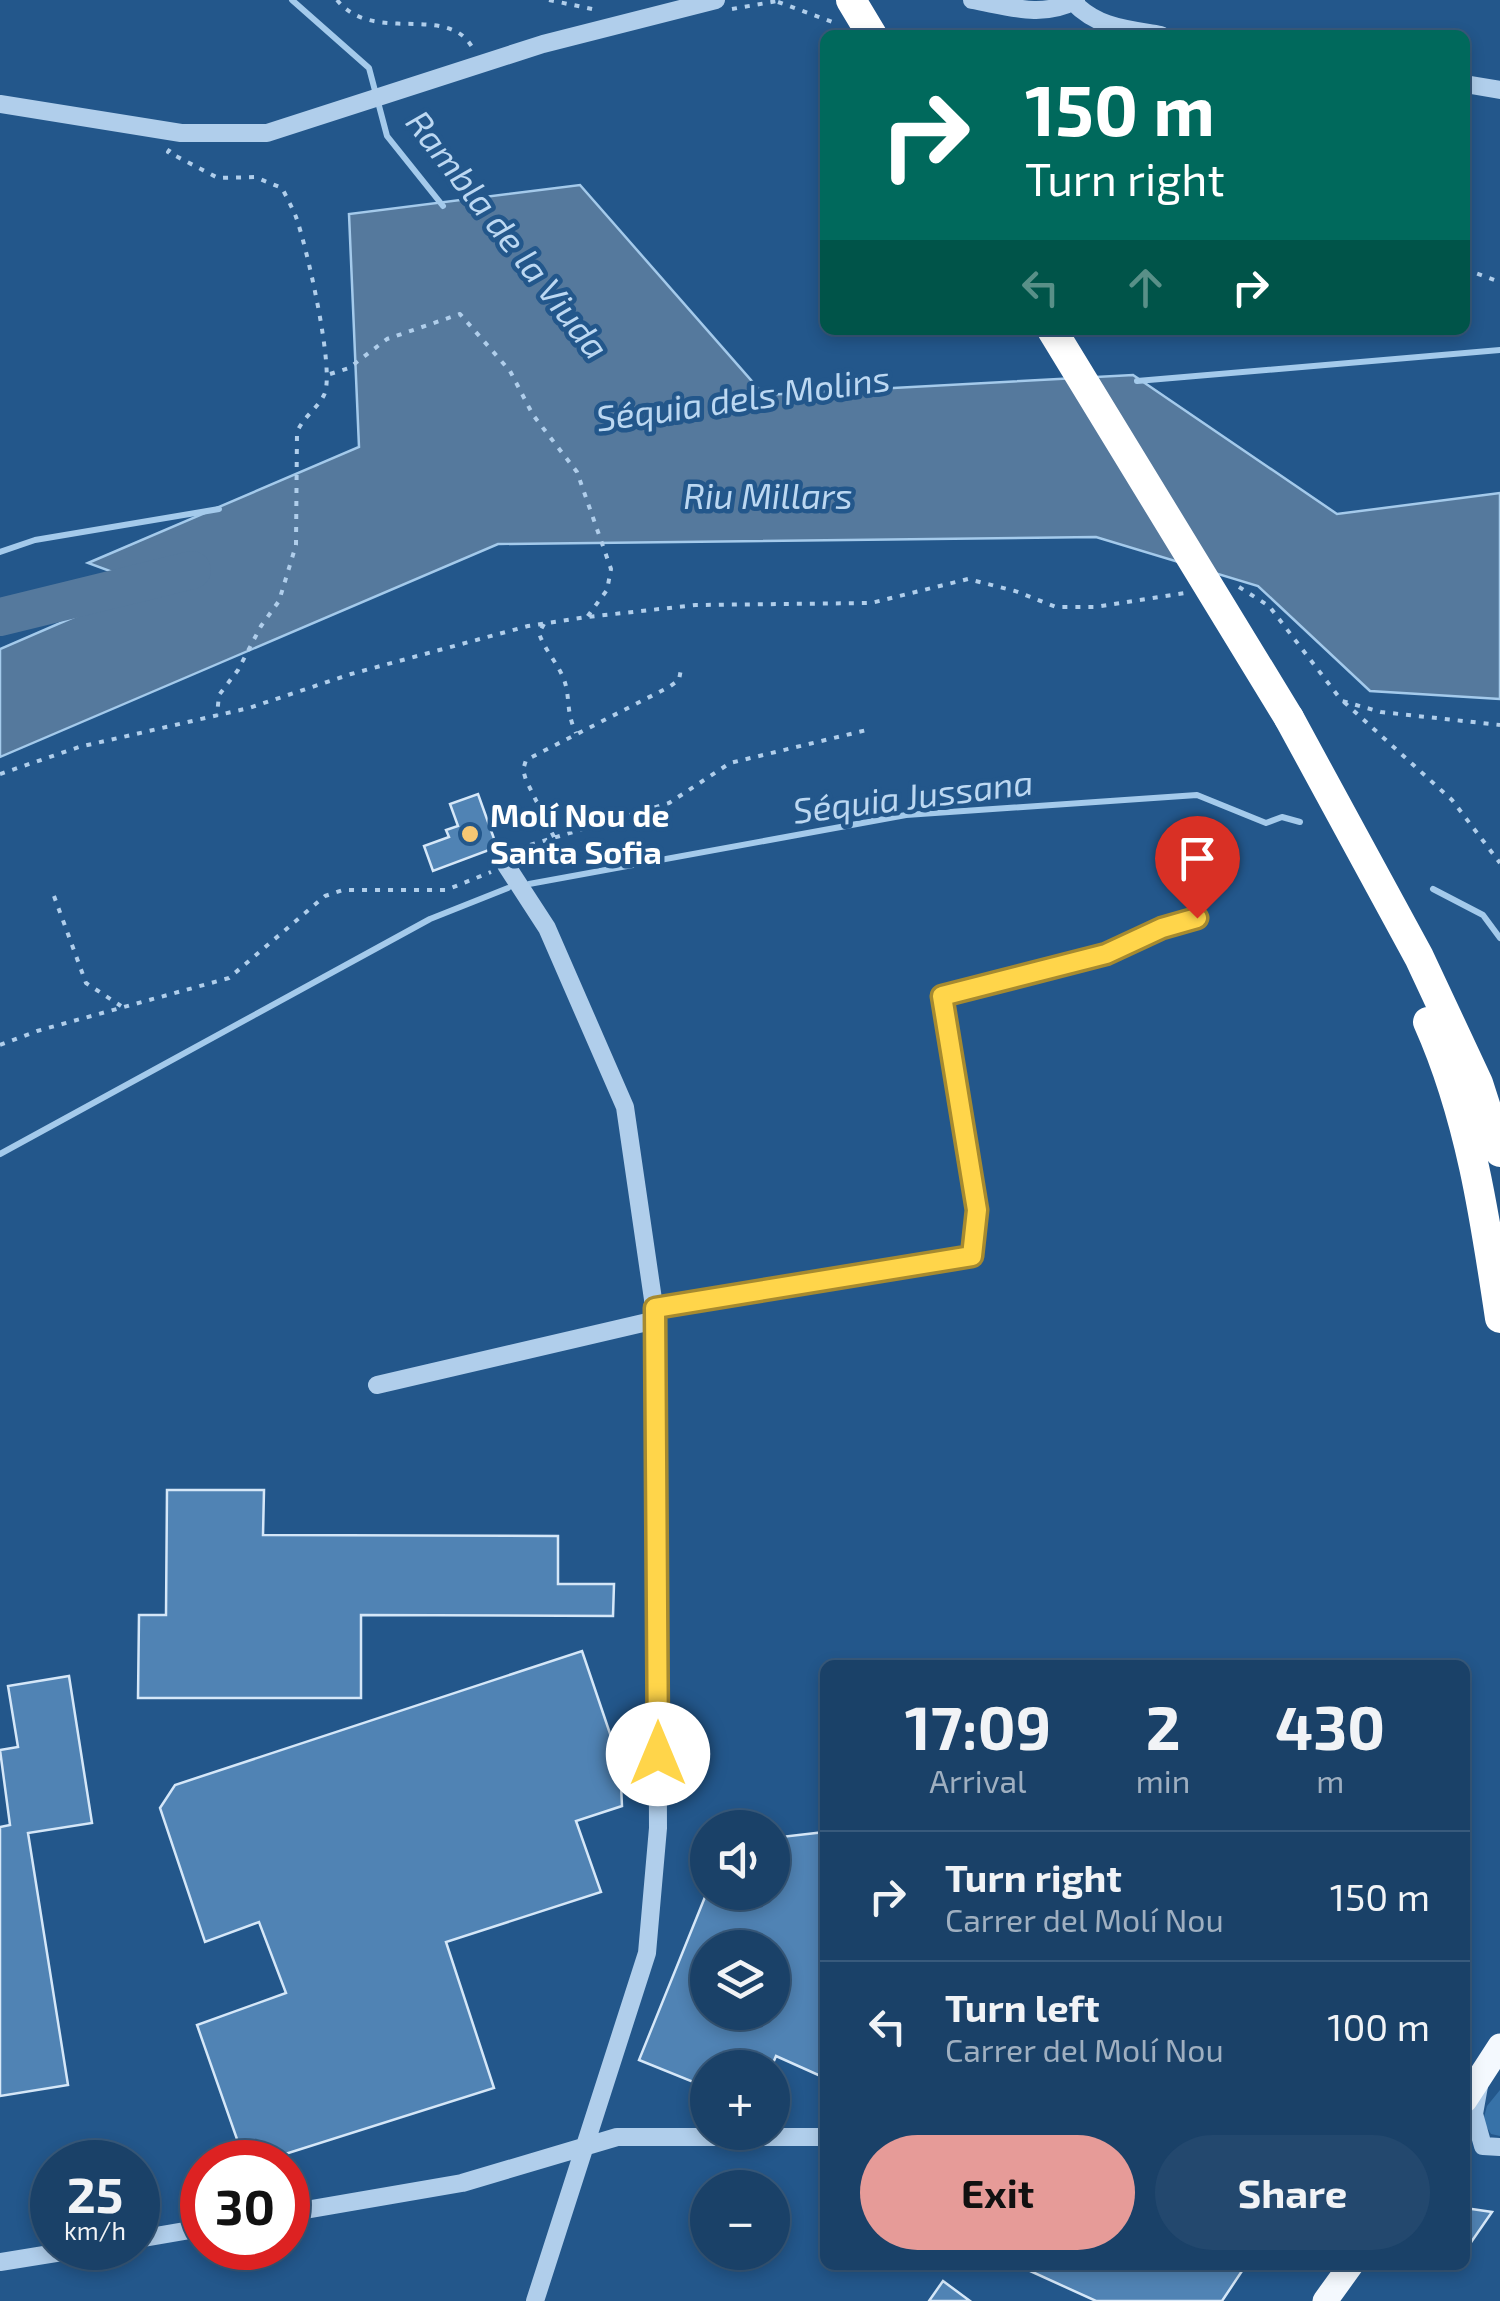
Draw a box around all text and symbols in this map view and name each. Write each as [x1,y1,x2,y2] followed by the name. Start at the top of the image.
[1025,66,1215,150] text: 150 m
[860,70,990,200] icon: right
[399,101,619,366] water label: Rambla de la Viuda
[1025,151,1225,205] text: Turn right
[1013,260,1068,315] icon: left
[1118,260,1173,315] icon: ahead
[1223,260,1278,315] icon: right
[593,356,892,438] water label: Séquia dels Molins
[683,474,853,516] water label: Riu Millars
[790,759,1035,831] water label: Séquia Jussana
[490,795,669,870] place label: Molí Nou de Santa Sofia
[1155,816,1240,919] pin
[459,823,481,845] marker: Molí Nou de Santa Sofia
[1170,831,1225,886] icon: arrive
[905,1690,1051,1762] text: 17:09
[1146,1690,1181,1762] text: 2
[1275,1690,1385,1762] text: 430
[606,1702,710,1806] position arrow
[929,1761,1027,1799] text: Arrival
[1136,1761,1190,1799] text: min
[1316,1761,1344,1799] text: m
[690,1810,790,2270] map controls
[690,1810,790,1910] button: sound
[945,1854,1122,1900] text: Turn right
[860,1869,915,1924] icon: right
[1330,1873,1430,1919] text: 150 m
[945,1900,1224,1938] text: Carrer del Molí Nou
[690,1930,790,2030] button: layers
[945,1984,1100,2030] text: Turn left
[860,1999,915,2054] icon: left
[1327,2003,1430,2049] text: 100 m
[945,2030,1224,2068] text: Carrer del Molí Nou
[690,2050,790,2150] button: +
[860,2135,1135,2250] button: Exit
[1155,2135,1430,2250] button: Share
[180,2140,310,2270] speed limit sign: 30
[67,2163,123,2223] text: 25
[690,2170,790,2270] button: −
[64,2215,126,2245] text: km/h

